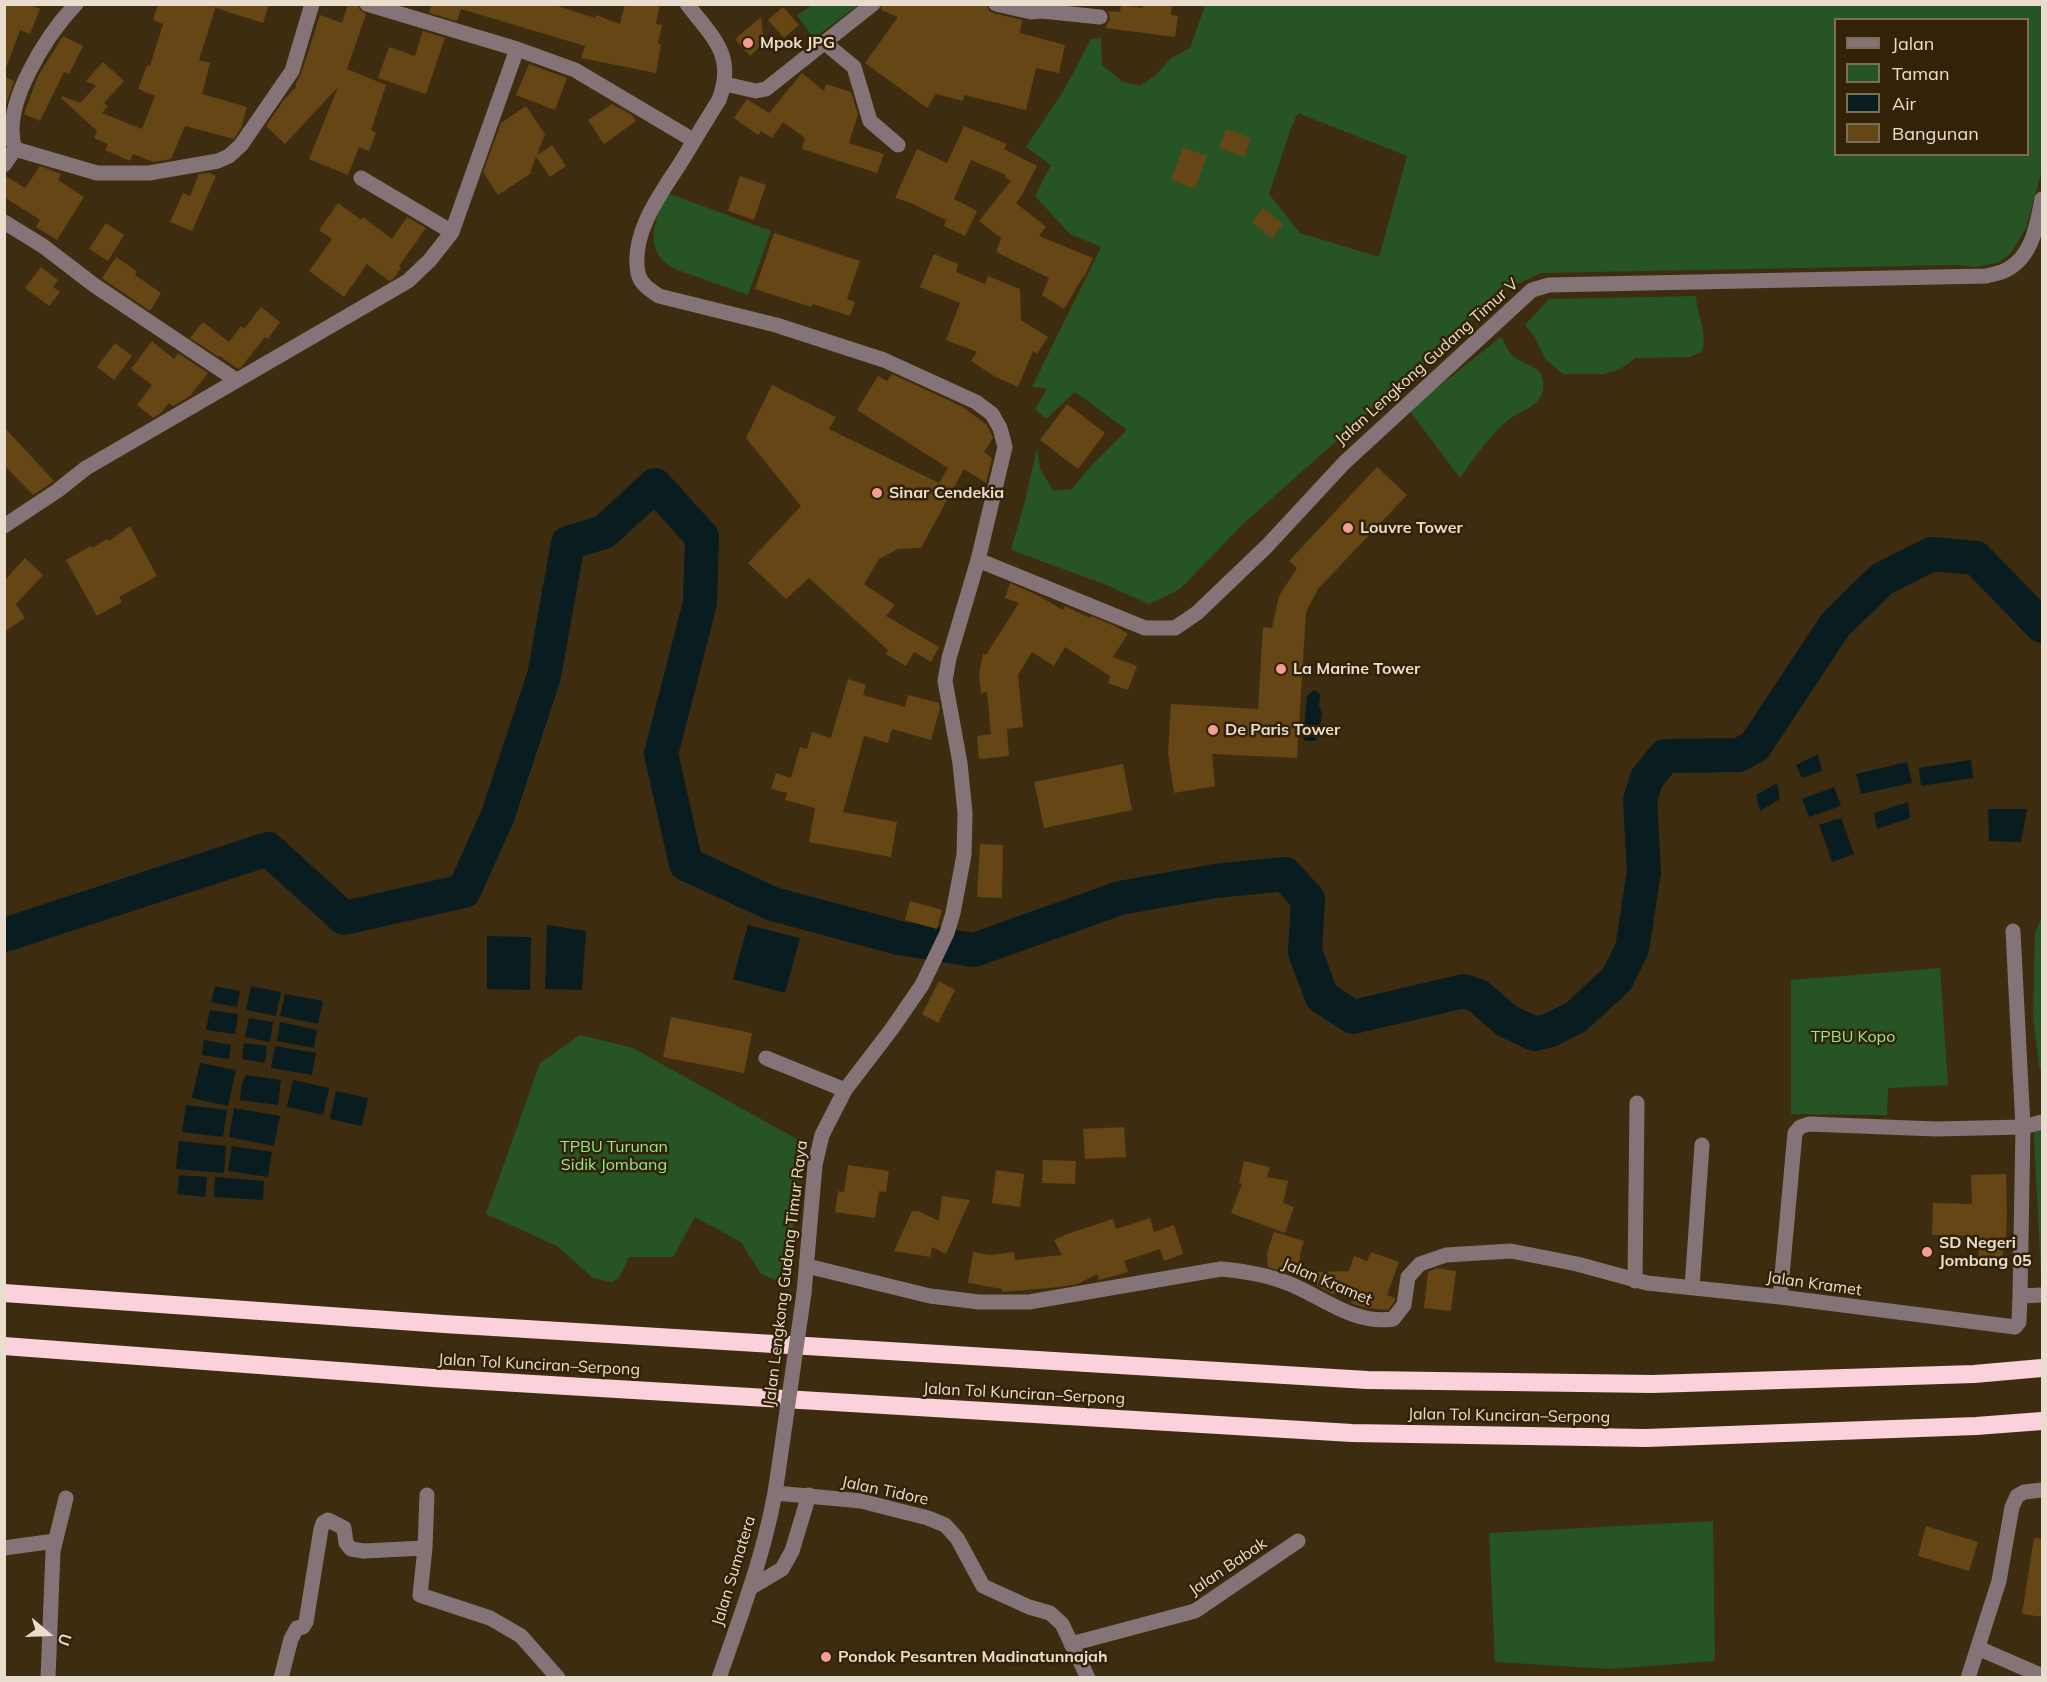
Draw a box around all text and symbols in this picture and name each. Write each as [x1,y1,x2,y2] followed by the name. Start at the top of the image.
[1834,18,2029,156] legend
[1892,32,1934,55] text: Jalan
[760,33,835,53] place label: Mpok JPG
[741,36,755,50] marker: Mpok JPG
[1892,62,1949,85] text: Taman
[1892,92,1916,115] text: Air
[1892,122,1979,145] text: Bangunan
[1331,275,1523,449] street label: Jalan Lengkong Gudang Timur V
[889,483,1004,503] place label: Sinar Cendekia
[870,486,884,500] marker: Sinar Cendekia
[1360,518,1463,538] place label: Louvre Tower
[1341,521,1355,535] marker: Louvre Tower
[1293,659,1420,679] place label: La Marine Tower
[1274,662,1288,676] marker: La Marine Tower
[1225,720,1340,740] place label: De Paris Tower
[1206,723,1220,737] marker: De Paris Tower
[1811,1027,1895,1047] park label: TPBU Kopo
[560,1137,668,1175] park label: TPBU Turunan Sidik Jombang
[760,1139,812,1407] street label: Jalan Lengkong Gudang Timur Raya
[1939,1233,2032,1271] place label: SD Negeri Jombang 05
[1920,1245,1934,1259] marker: SD Negeri Jombang 05
[1279,1254,1375,1310] street label: Jalan Kramet
[1765,1268,1863,1300] street label: Jalan Kramet
[437,1350,641,1380] street label: Jalan Tol Kunciran–Serpong
[922,1379,1126,1409] street label: Jalan Tol Kunciran–Serpong
[1408,1405,1610,1427] street label: Jalan Tol Kunciran–Serpong
[840,1472,930,1510] street label: Jalan Tidore
[708,1514,760,1628] street label: Jalan Sumatera
[1185,1534,1271,1600] street label: Jalan Babak
[18,1604,78,1664] north arrow
[54,1631,76,1649] text: U
[838,1647,1108,1667] place label: Pondok Pesantren Madinatunnajah
[819,1650,833,1664] marker: Pondok Pesantren Madinatunnajah

